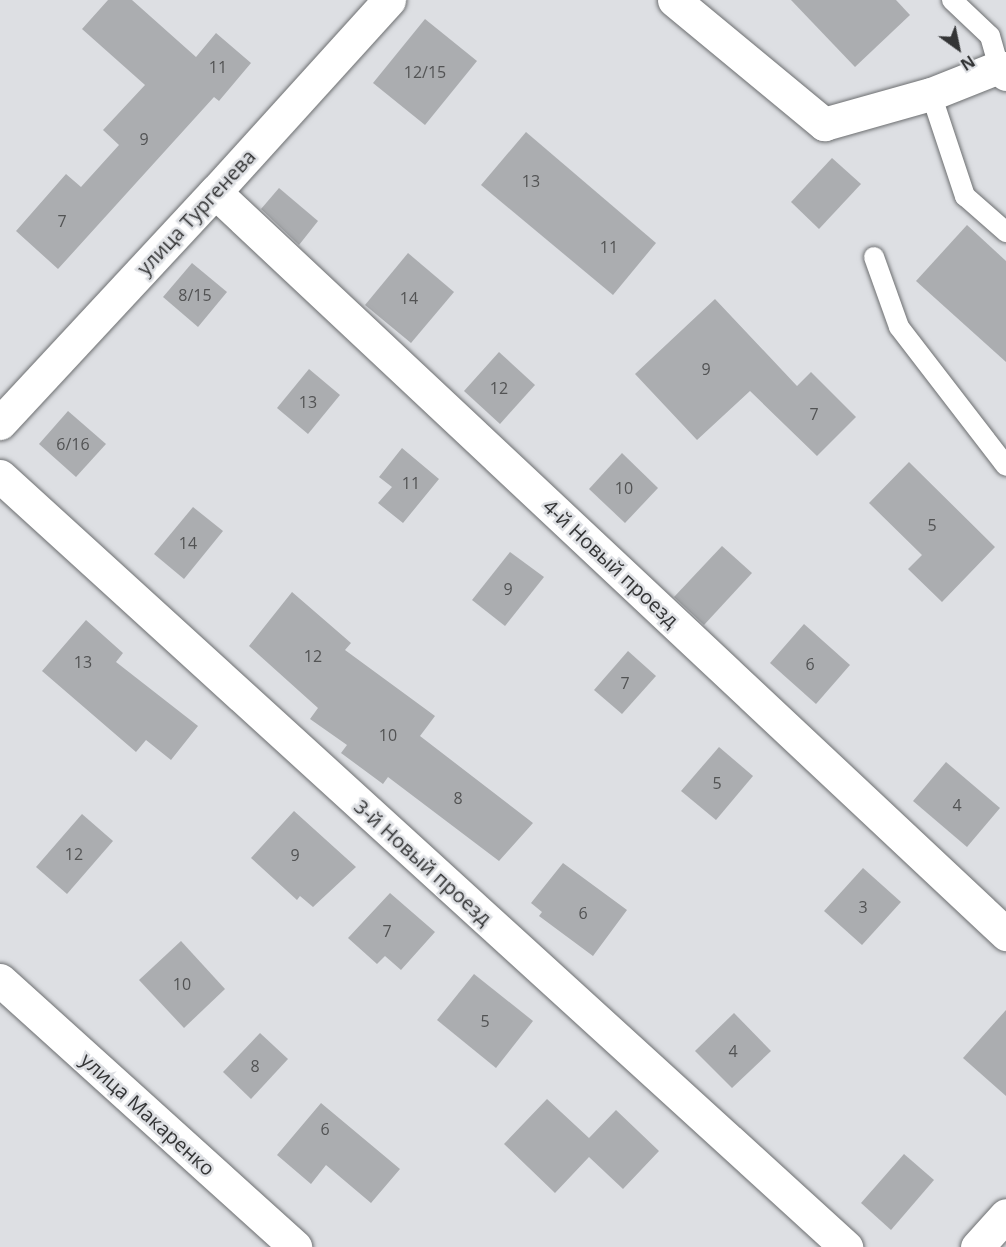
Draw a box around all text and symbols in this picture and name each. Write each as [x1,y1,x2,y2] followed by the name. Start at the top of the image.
[928,18,988,78] north arrow
[956,50,979,76] text: N
[209,57,227,77] house number: 11
[404,62,446,82] house number: 12/15
[139,129,149,149] house number: 9
[132,144,260,280] street label: улица Тургенева
[522,171,540,191] house number: 13
[57,211,67,231] house number: 7
[600,237,618,257] house number: 11
[178,285,212,305] house number: 8/15
[400,288,418,308] house number: 14
[701,359,711,379] house number: 9
[490,378,508,398] house number: 12
[299,392,317,412] house number: 13
[809,404,819,424] house number: 7
[56,434,90,454] house number: 6/16
[402,473,420,493] house number: 11
[615,478,633,498] house number: 10
[538,494,684,632] street label: 4-й Новый проезд
[927,515,937,535] house number: 5
[179,533,197,553] house number: 14
[503,579,513,599] house number: 9
[304,646,322,666] house number: 12
[74,652,92,672] house number: 13
[805,654,815,674] house number: 6
[620,673,630,693] house number: 7
[379,725,397,745] house number: 10
[712,773,722,793] house number: 5
[453,788,463,808] house number: 8
[349,794,497,930] street label: 3-й Новый проезд
[952,795,962,815] house number: 4
[65,844,83,864] house number: 12
[290,845,300,865] house number: 9
[858,897,868,917] house number: 3
[578,903,588,923] house number: 6
[382,921,392,941] house number: 7
[173,974,191,994] house number: 10
[480,1011,490,1031] house number: 5
[728,1041,738,1061] house number: 4
[76,1048,220,1180] street label: улица Макаренко
[250,1056,260,1076] house number: 8
[320,1119,330,1139] house number: 6

